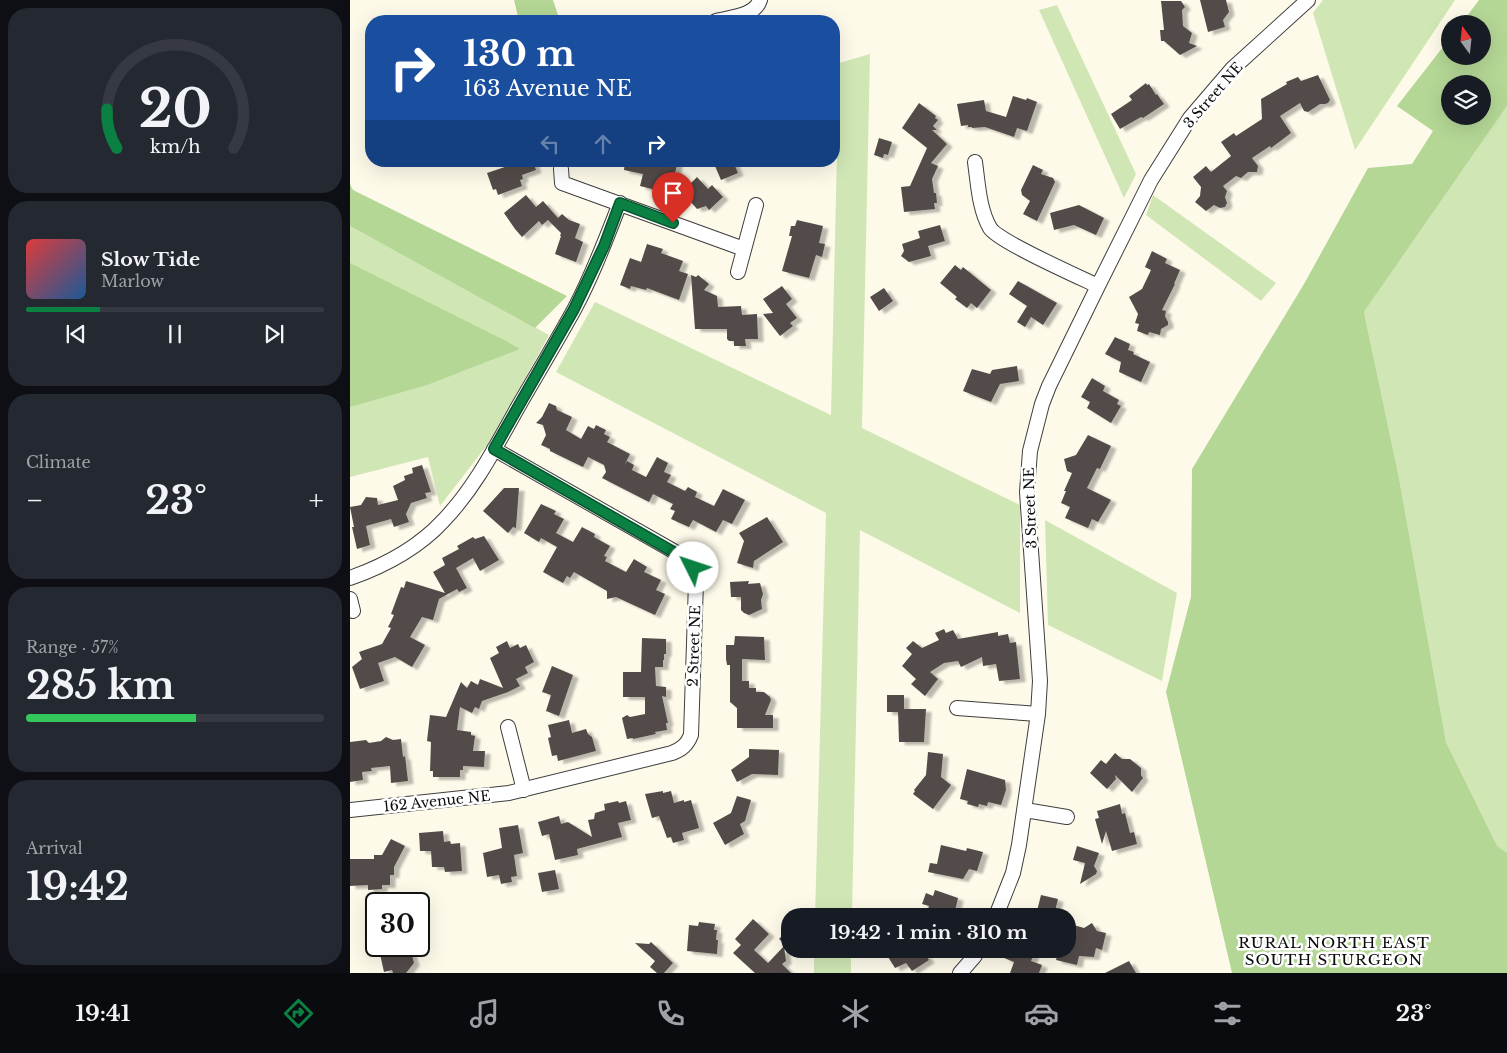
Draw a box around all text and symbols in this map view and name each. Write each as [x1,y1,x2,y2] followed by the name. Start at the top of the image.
[1441,15,1491,65] north arrow
[1441,15,1491,125] map controls
[463,32,575,75] text: 130 m
[380,35,445,100] icon: right
[1179,58,1247,132] street label: 3 Street NE
[463,75,632,102] text: 163 Avenue NE
[1441,75,1491,125] button: layers
[138,77,212,141] text: 20
[536,130,564,158] icon: left
[589,130,617,158] icon: ahead
[642,130,670,158] icon: right
[150,136,200,158] text: km/h
[652,172,694,223] pin
[659,179,687,207] icon: arrive
[101,248,200,271] text: Slow Tide
[101,271,164,291] text: Marlow
[62,320,90,348] icon: previous
[161,320,189,348] icon: pause
[260,320,288,348] icon: next
[26,452,91,472] text: Climate
[1020,467,1040,549] street label: 3 Street NE
[145,477,207,524] text: 23°
[26,483,44,518] text: −
[309,483,324,518] text: +
[666,541,718,593] position arrow
[684,605,704,687] street label: 2 Street NE
[26,637,119,657] text: Range · 57%
[26,662,175,709] text: 285 km
[383,786,491,816] street label: 162 Avenue NE
[26,838,83,858] text: Arrival
[26,863,129,910] text: 19:42
[365,892,430,957] speed limit sign: 30
[829,921,1028,944] text: 19:42 · 1 min · 310 m
[1238,933,1430,969] district label: RURAL NORTH EAST SOUTH STURGEON
[281,996,316,1031] icon: directions
[467,996,502,1031] icon: music
[653,996,688,1031] icon: phone
[838,996,873,1031] icon: climate
[1024,996,1059,1031] icon: car
[1210,996,1245,1031] icon: filters
[75,1000,130,1027] text: 19:41
[1396,1000,1432,1027] text: 23°

